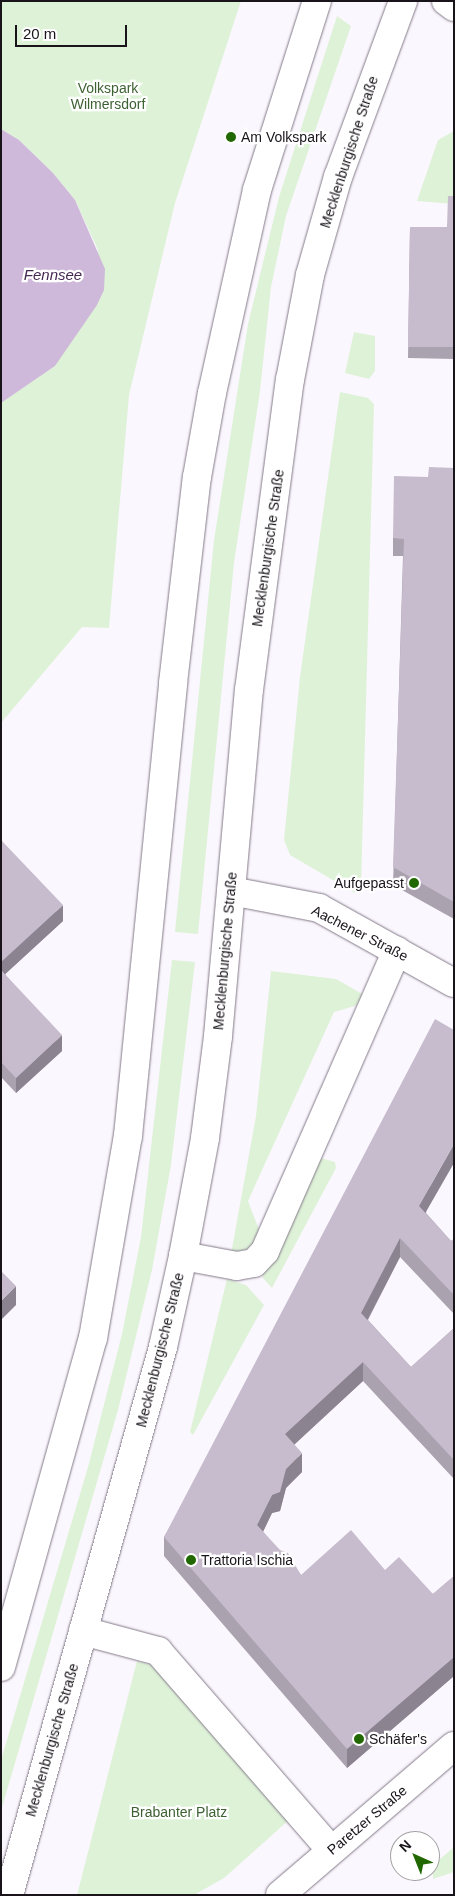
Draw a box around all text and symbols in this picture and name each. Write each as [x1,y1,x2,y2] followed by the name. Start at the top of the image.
[18,15,130,47] scale bar
[23,25,56,42] text: 20 m
[316,74,382,230] street label: Mecklenburgische Straße
[71,80,145,112] park label: Volkspark Wilmersdorf
[241,129,327,145] place label: Am Volkspark
[225,131,237,143] marker: Am Volkspark
[24,266,82,284] water label: Fennsee
[249,468,287,628] street label: Mecklenburgische Straße
[210,871,240,1031] street label: Mecklenburgische Straße
[334,875,404,891] place label: Aufgepasst
[408,877,420,889] marker: Aufgepasst
[309,901,411,965] street label: Aachener Straße
[133,1271,187,1429] street label: Mecklenburgische Straße
[201,1552,293,1568] place label: Trattoria Ischia
[185,1554,197,1566] marker: Trattoria Ischia
[22,1661,82,1819] street label: Mecklenburgische Straße
[369,1731,427,1747] place label: Schäfer's
[353,1733,365,1745] marker: Schäfer's
[324,1782,410,1858] street label: Paretzer Straße
[131,1804,227,1820] park label: Brabanter Platz
[390,1831,440,1881] north arrow
[396,1837,414,1855] text: N

